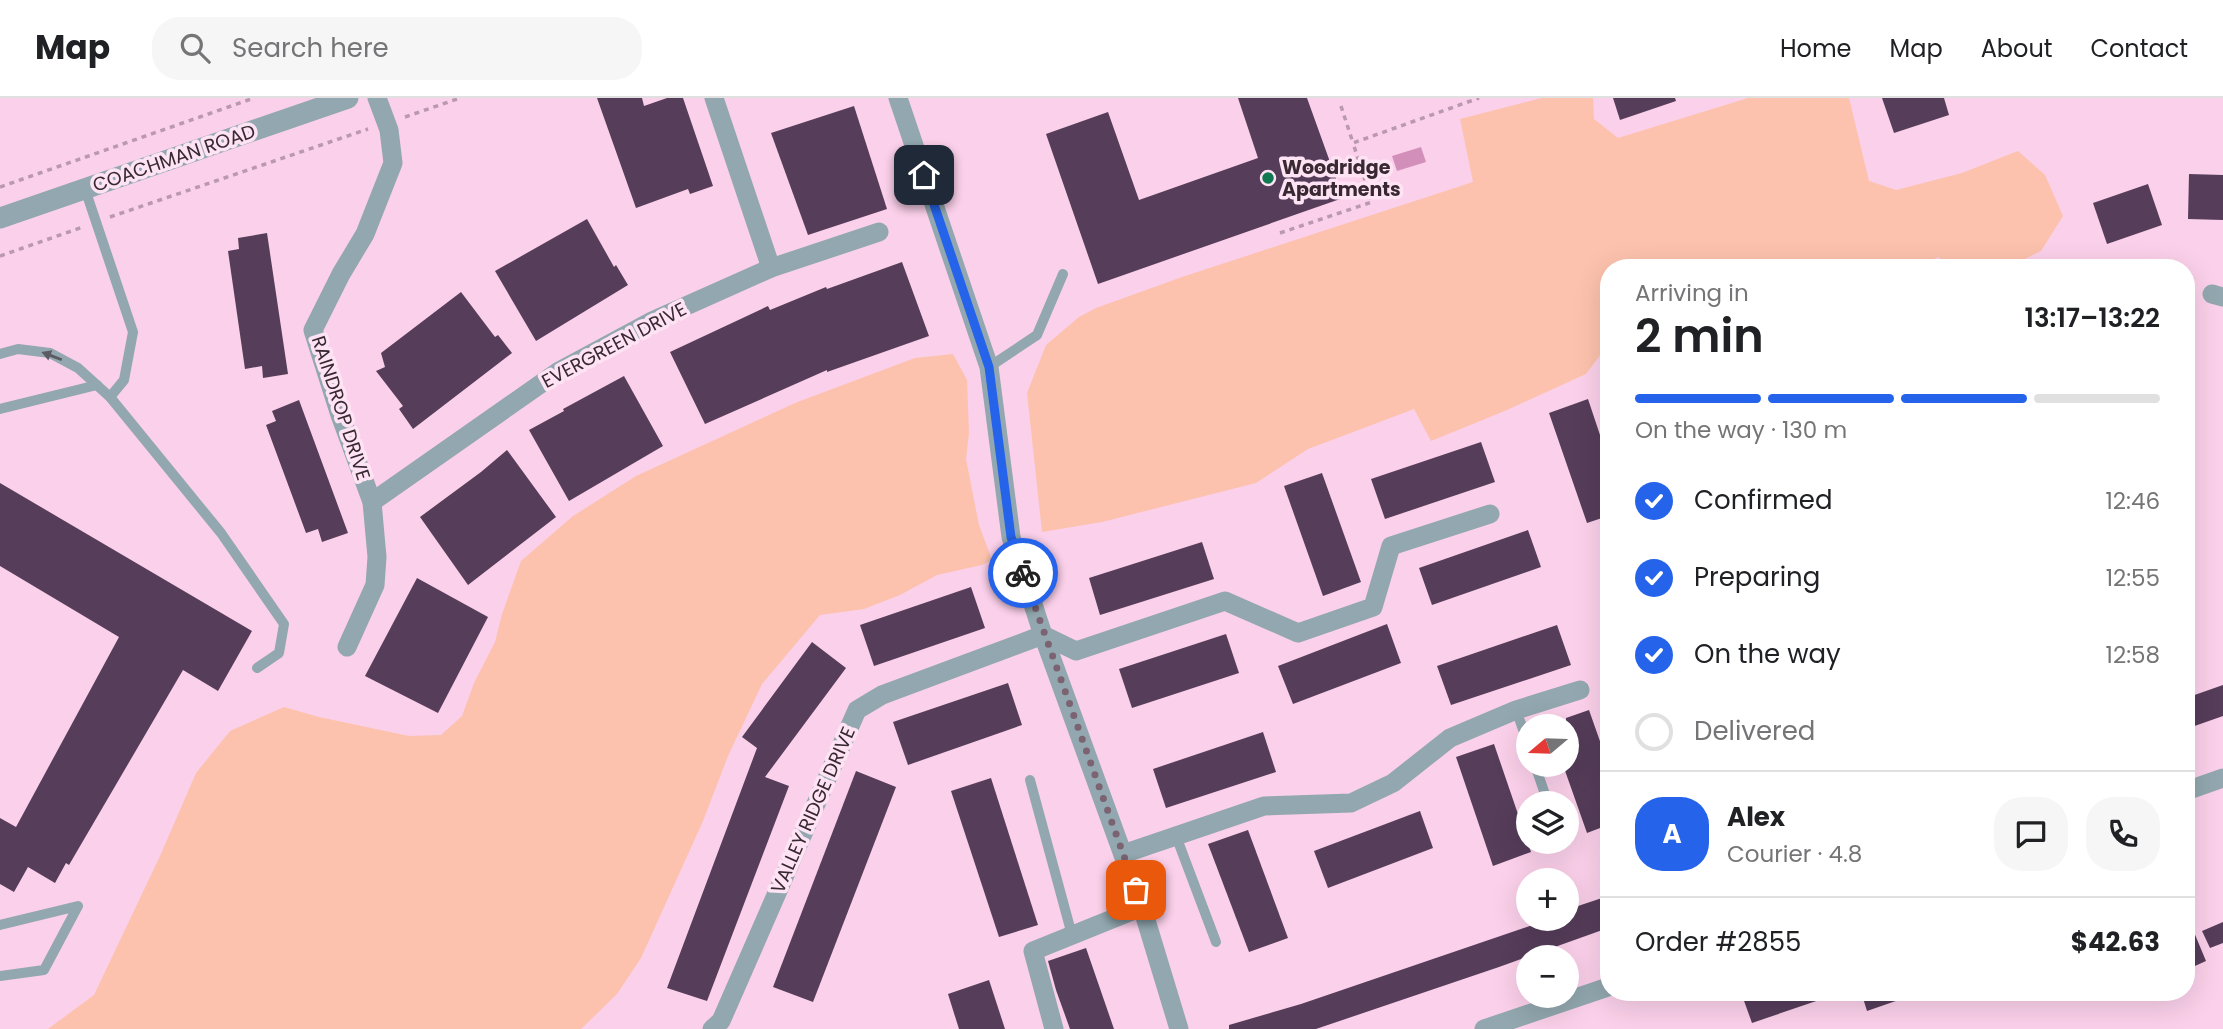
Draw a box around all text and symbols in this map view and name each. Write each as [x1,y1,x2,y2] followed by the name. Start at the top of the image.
[152,17,642,80] search box
[35,24,110,71] text: Map
[176,29,214,67] icon: search
[232,30,389,66] text: Search here
[1780,32,1852,65] text: Home
[1890,32,1943,65] text: Map
[1981,32,2052,65] text: About
[2090,32,2188,65] text: Contact
[89,117,259,199] street label: COACHMAN ROAD
[894,145,954,205] pin
[1282,154,1401,203] place label: Woodridge Apartments
[905,156,943,194] icon: home
[1260,170,1276,186] marker: Woodridge Apartments
[1635,277,1749,309] text: Arriving in
[537,295,691,395] street label: EVERGREEN DRIVE
[2025,300,2160,336] text: 13:17–13:22
[1635,304,1764,368] text: 2 min
[305,332,377,484] street label: RAINDROP DRIVE
[41,351,62,362] one-way arrow
[1635,414,1847,446] text: On the way · 130 m
[1635,482,1673,520] icon: check
[1694,482,1832,518] text: Confirmed
[2105,485,2160,517] text: 12:46
[988,538,1058,608] courier
[1004,554,1042,592] icon: bike
[1635,559,1673,597] icon: check
[1694,559,1820,595] text: Preparing
[2106,562,2160,594] text: 12:55
[1635,636,1673,674] icon: check
[1694,636,1841,672] text: On the way
[2106,639,2160,671] text: 12:58
[1694,713,1815,749] text: Delivered
[1516,714,1578,777] north arrow
[1516,714,1579,1008] map controls
[764,723,862,897] street label: VALLEY RIDGE DRIVE
[1516,791,1579,854] button: layers
[1994,797,2068,871] button: chat
[2086,797,2160,871] button: phone
[1727,799,1785,835] text: Alex
[1662,816,1682,852] text: A
[1727,838,1862,870] text: Courier · 4.8
[1106,860,1166,920] pin
[1516,868,1579,931] button: +
[1117,871,1155,909] icon: bag
[1635,924,1801,960] text: Order #2855
[2071,924,2160,960] text: $42.63
[1516,945,1579,1008] button: −

